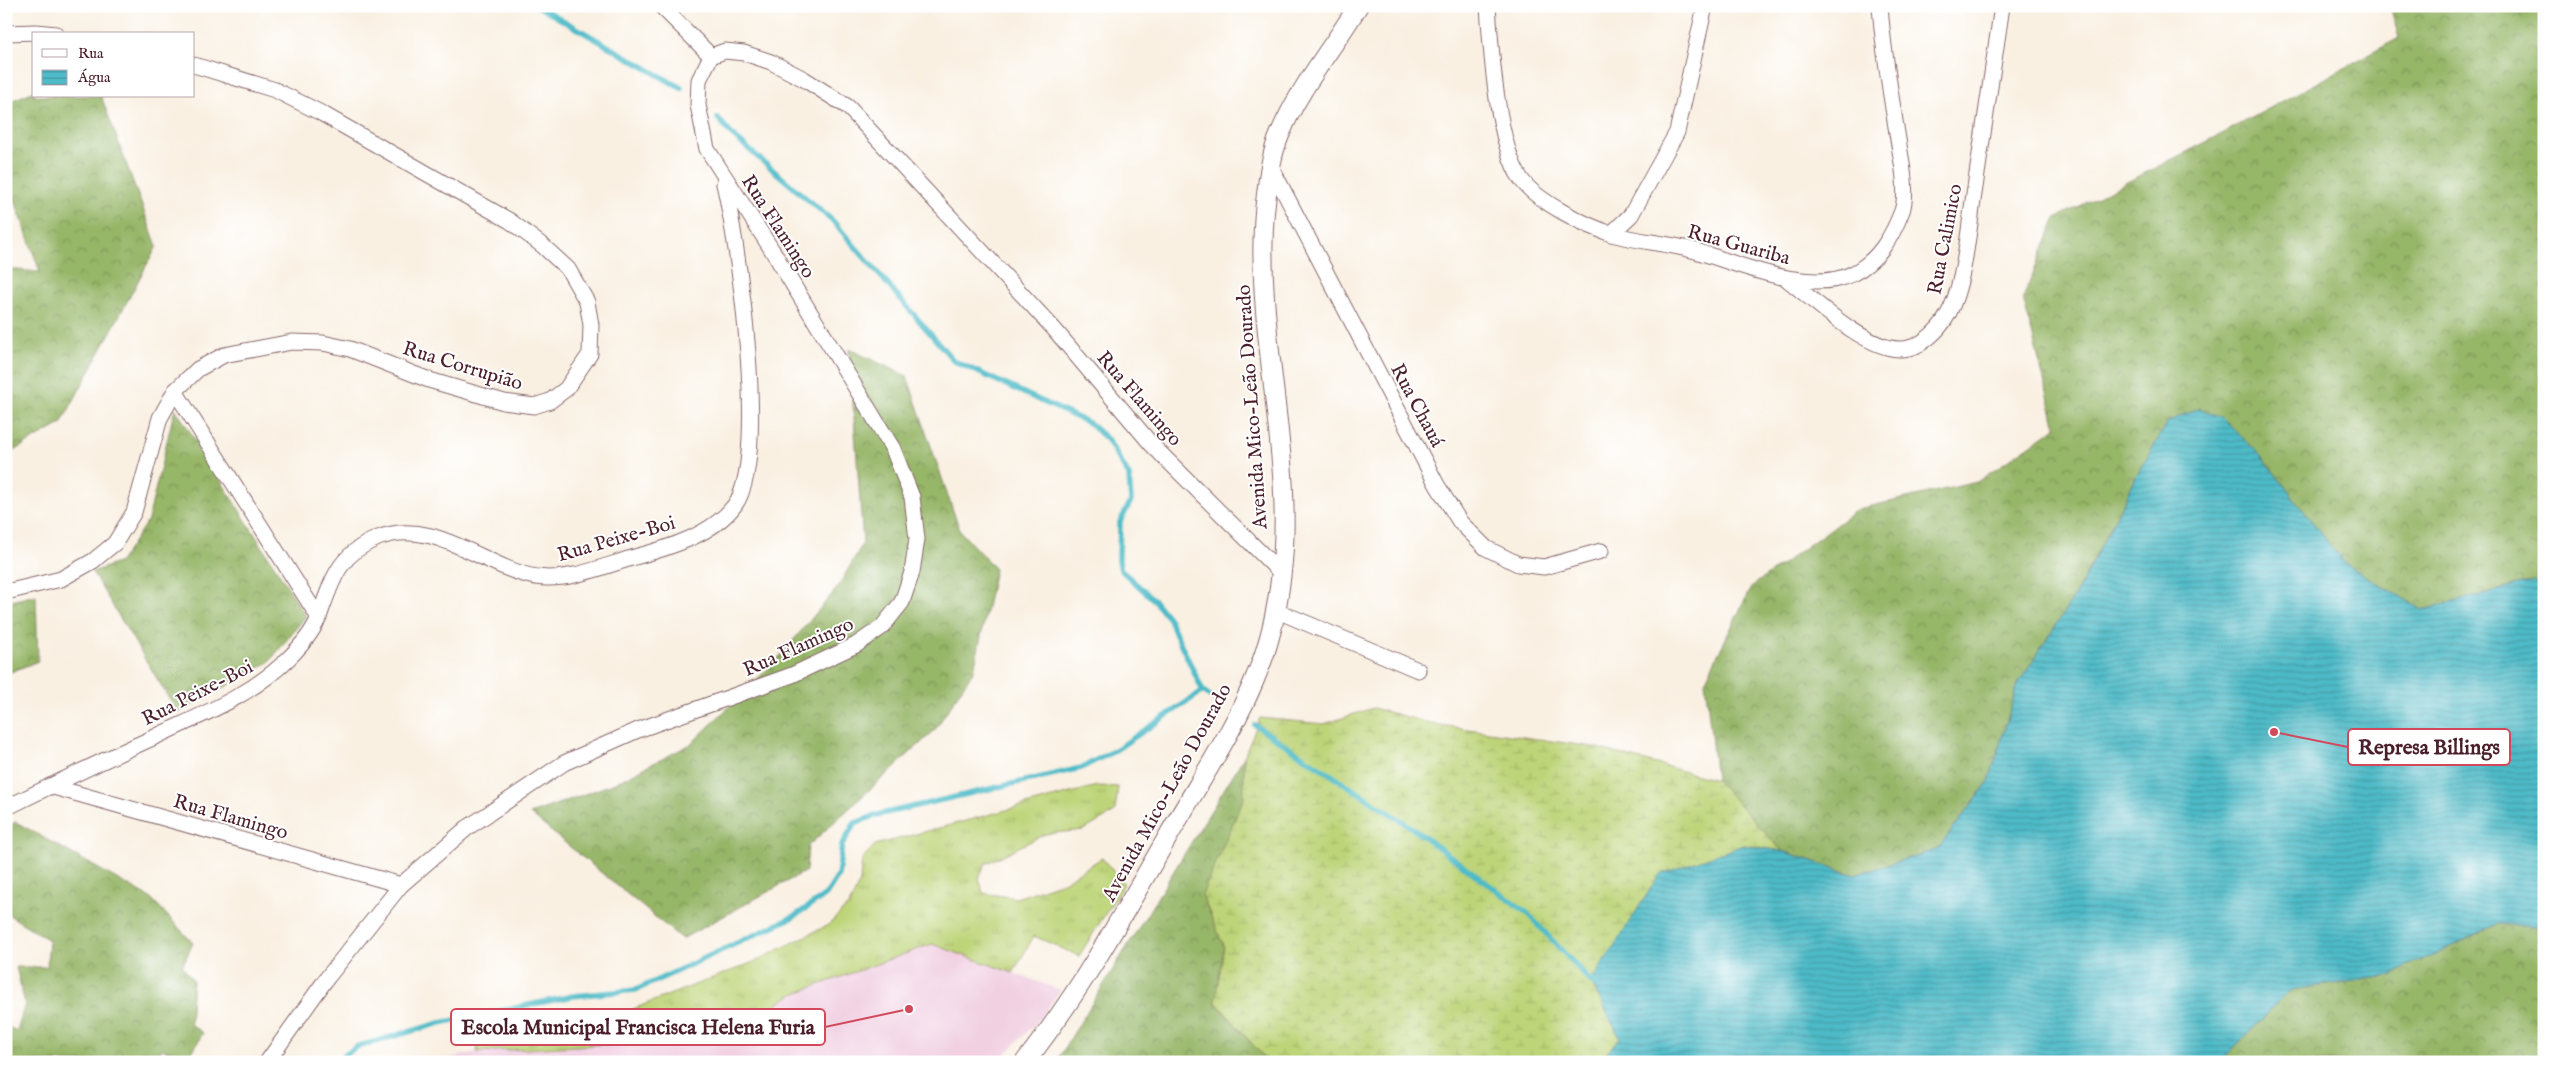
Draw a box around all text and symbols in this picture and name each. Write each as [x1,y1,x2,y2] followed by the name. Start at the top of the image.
[32,32,195,98] legend
[78,44,104,63] text: Rua
[77,68,111,87] text: Água
[735,170,821,283] street label: Rua Flamingo
[1922,182,1969,297] street label: Rua Calimico
[1684,220,1793,271] street label: Rua Guariba
[1231,283,1274,531] street label: Avenida Mico-Leão Dourado
[400,336,526,397] street label: Rua Corrupião
[1091,346,1187,452] street label: Rua Flamingo
[1384,360,1449,452] street label: Rua Chauá
[555,511,678,568] street label: Rua Peixe-Boi
[739,612,858,683] street label: Rua Flamingo
[138,655,258,732] street label: Rua Peixe-Boi
[1096,679,1238,907] street label: Avenida Mico-Leão Dourado
[2348,729,2510,765] callout: Represa Billings
[2358,735,2500,762] text: Represa Billings
[170,789,291,846] street label: Rua Flamingo
[451,1009,825,1045] callout: Escola Municipal Francisca Helena Furia
[461,1015,816,1042] text: Escola Municipal Francisca Helena Furia

